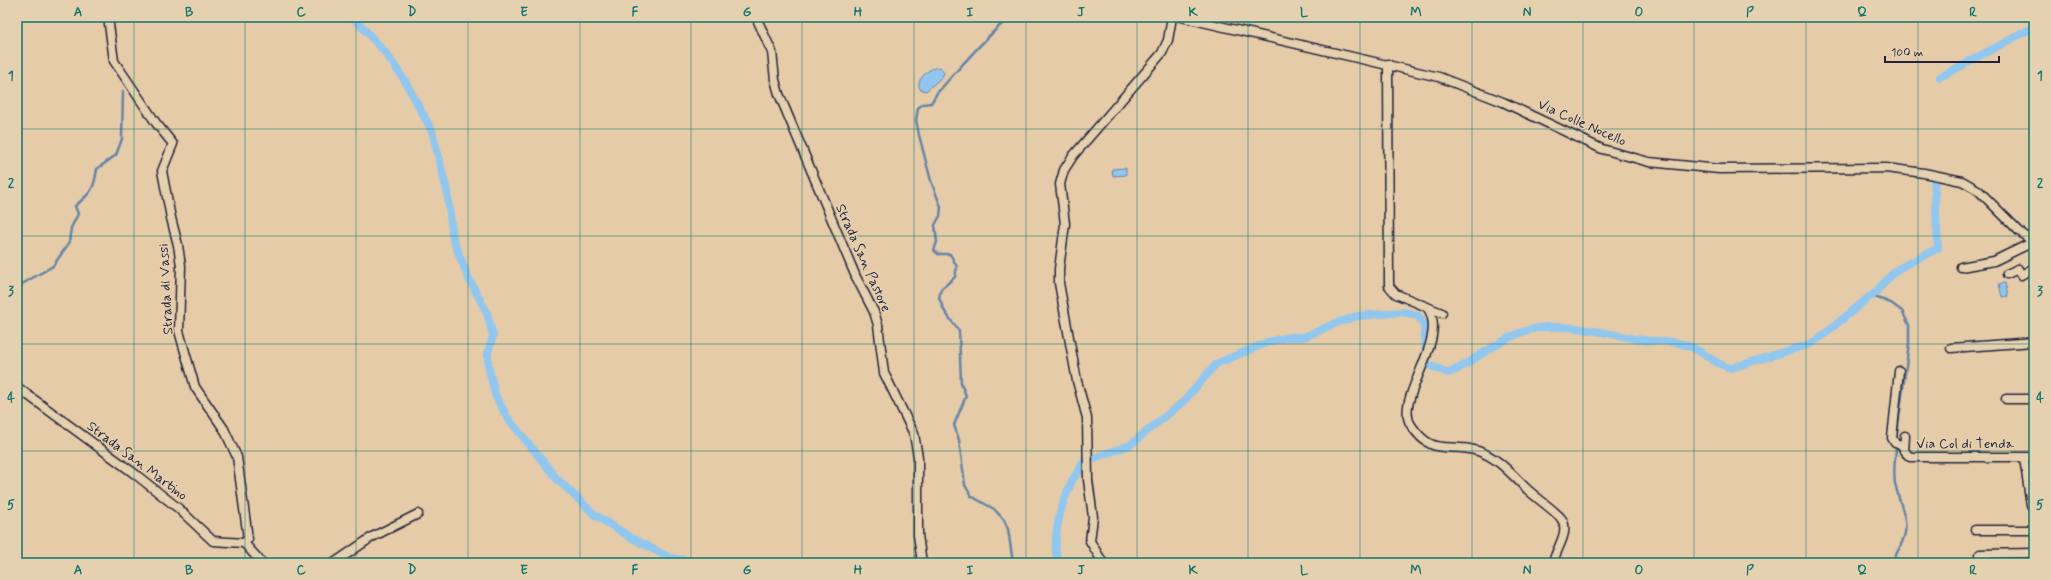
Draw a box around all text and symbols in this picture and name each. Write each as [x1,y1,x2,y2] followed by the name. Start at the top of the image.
[74,4,82,21] text: A
[185,4,194,21] text: B
[296,4,306,21] text: C
[408,4,417,21] text: D
[520,4,528,21] text: E
[632,4,639,21] text: F
[743,4,752,21] text: G
[854,4,863,21] text: H
[967,4,974,21] text: I
[1077,4,1085,21] text: J
[1188,4,1198,21] text: K
[1300,4,1309,21] text: L
[1410,4,1422,21] text: M
[1523,4,1532,21] text: N
[1635,4,1644,21] text: O
[1746,4,1754,21] text: P
[1857,4,1867,21] text: Q
[1969,4,1977,21] text: R
[1885,38,1999,64] scale bar
[1891,45,1923,61] text: 100 m
[8,68,14,85] text: 1
[2037,68,2043,85] text: 1
[1535,95,1629,151] street label: Via Colle Nocello
[8,175,15,192] text: 2
[2037,175,2044,192] text: 2
[831,201,895,315] street label: Strada San Pastore
[155,243,177,335] street label: Strada di Vassi
[8,283,14,300] text: 3
[2037,283,2043,300] text: 3
[7,390,15,407] text: 4
[2036,390,2044,407] text: 4
[83,417,191,505] street label: Strada San Martino
[1916,435,2014,453] street label: Via Col di Tenda
[7,497,15,514] text: 5
[2036,497,2044,514] text: 5
[74,562,82,579] text: A
[185,562,194,579] text: B
[296,562,306,579] text: C
[408,562,417,579] text: D
[520,562,528,579] text: E
[632,562,639,579] text: F
[743,562,752,579] text: G
[854,562,863,579] text: H
[967,562,974,579] text: I
[1077,562,1085,579] text: J
[1188,562,1198,579] text: K
[1300,562,1309,579] text: L
[1410,562,1422,579] text: M
[1523,562,1532,579] text: N
[1635,562,1644,579] text: O
[1746,562,1754,579] text: P
[1857,562,1867,579] text: Q
[1969,562,1977,579] text: R

